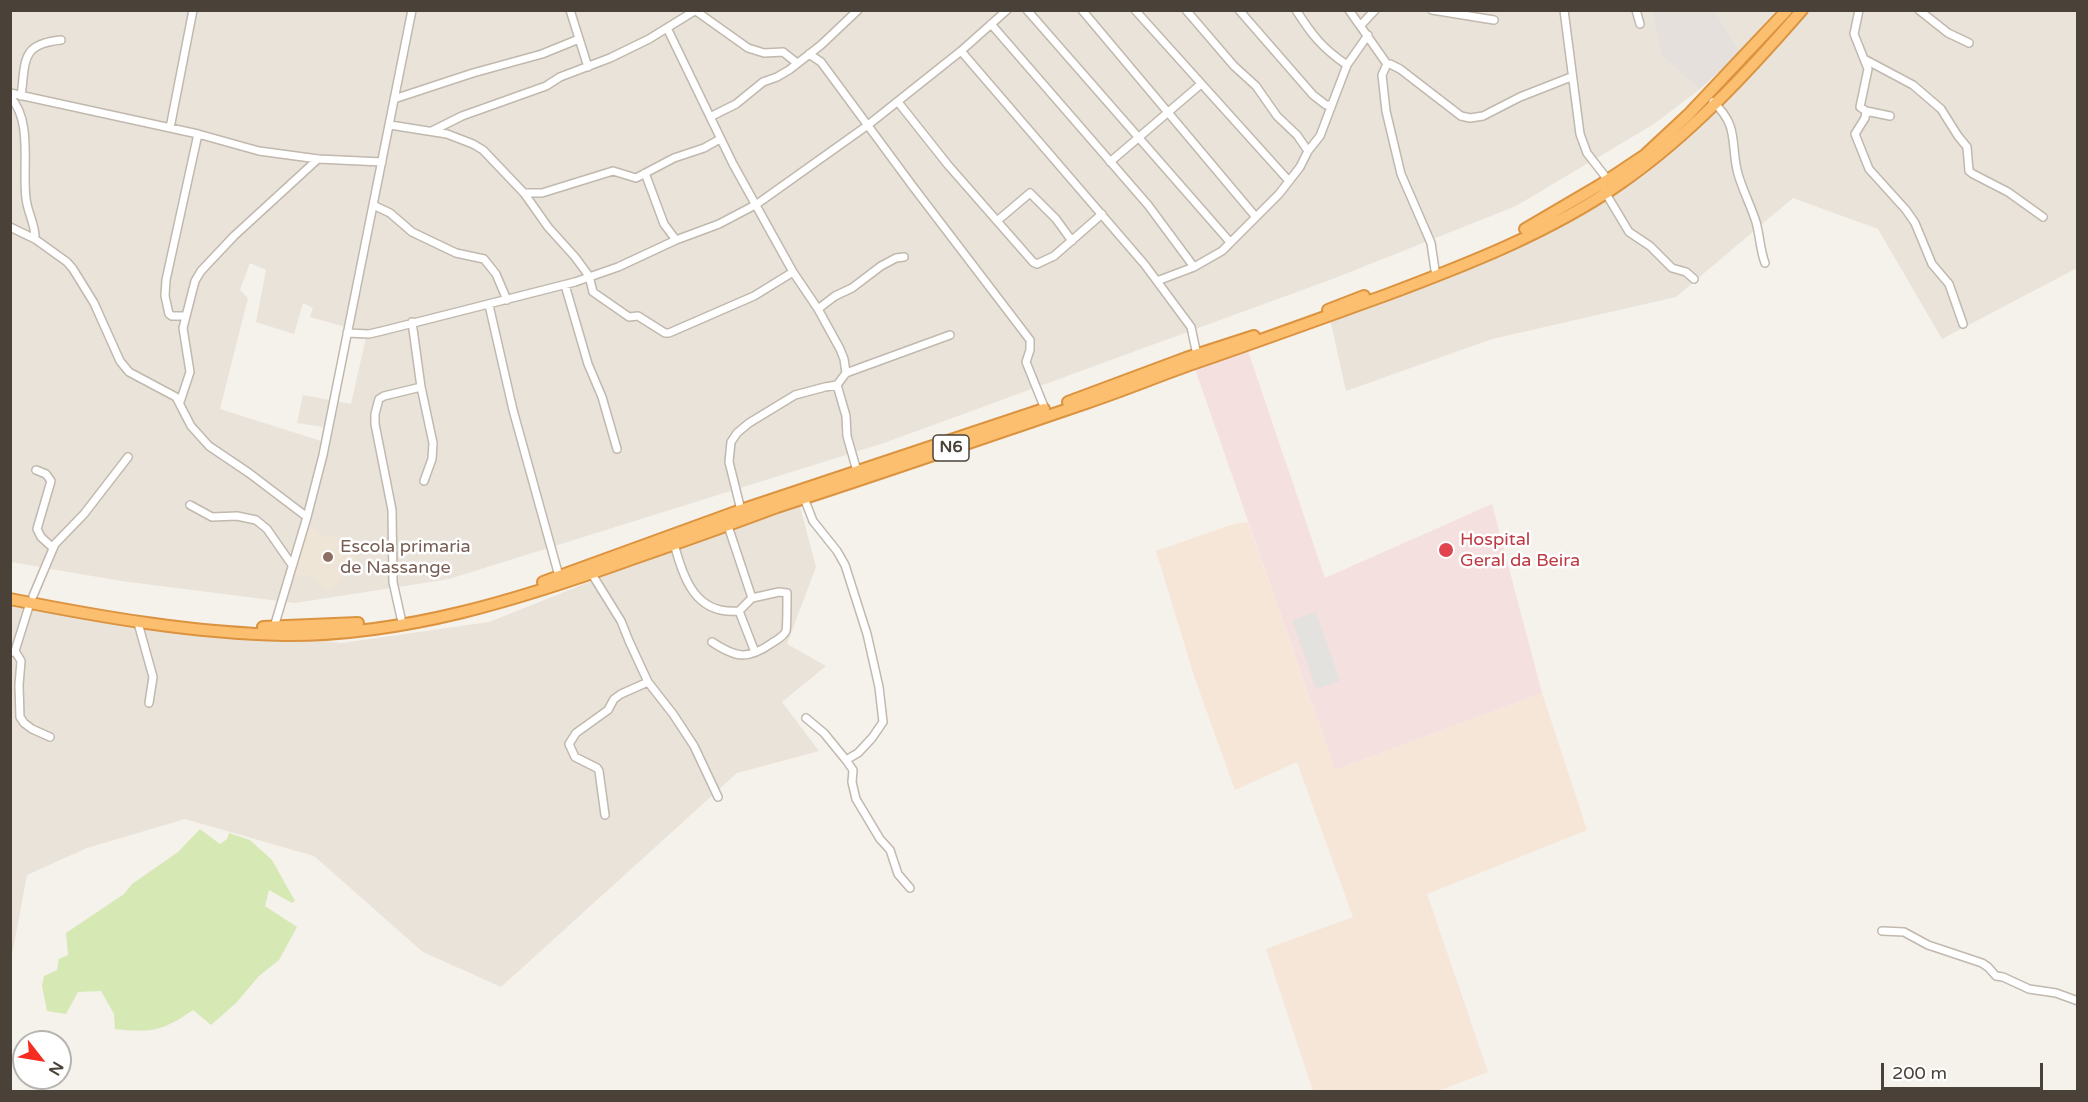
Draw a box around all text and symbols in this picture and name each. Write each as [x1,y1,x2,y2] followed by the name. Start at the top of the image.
[933,435,969,461] road number: N6
[1460,529,1580,572] place label: Hospital Geral da Beira
[340,536,471,578] place label: Escola primaria de Nassange
[1437,541,1455,559] marker: Hospital Geral da Beira
[321,550,335,564] marker: Escola primaria de Nassange
[12,1030,72,1090] north arrow
[1884,1051,2046,1089] scale bar
[44,1058,68,1079] text: N
[1892,1062,1947,1084] text: 200 m

